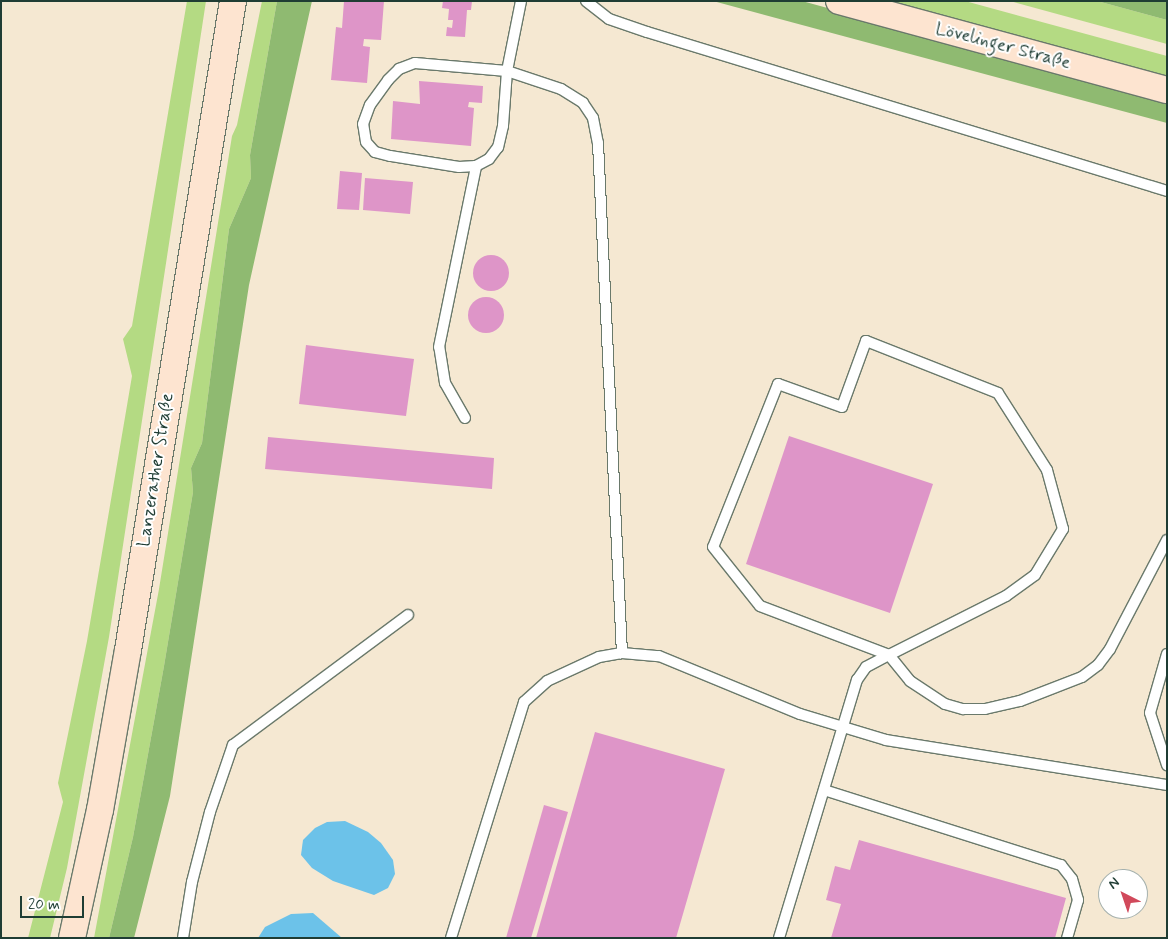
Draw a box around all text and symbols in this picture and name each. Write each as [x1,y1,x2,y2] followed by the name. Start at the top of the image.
[933,18,1073,74] street label: Lövelinger Straße
[133,392,179,548] street label: Lanzerather Straße
[1098,869,1148,919] north arrow
[1104,874,1123,893] text: N
[22,886,86,918] scale bar
[28,895,60,915] text: 20 m

